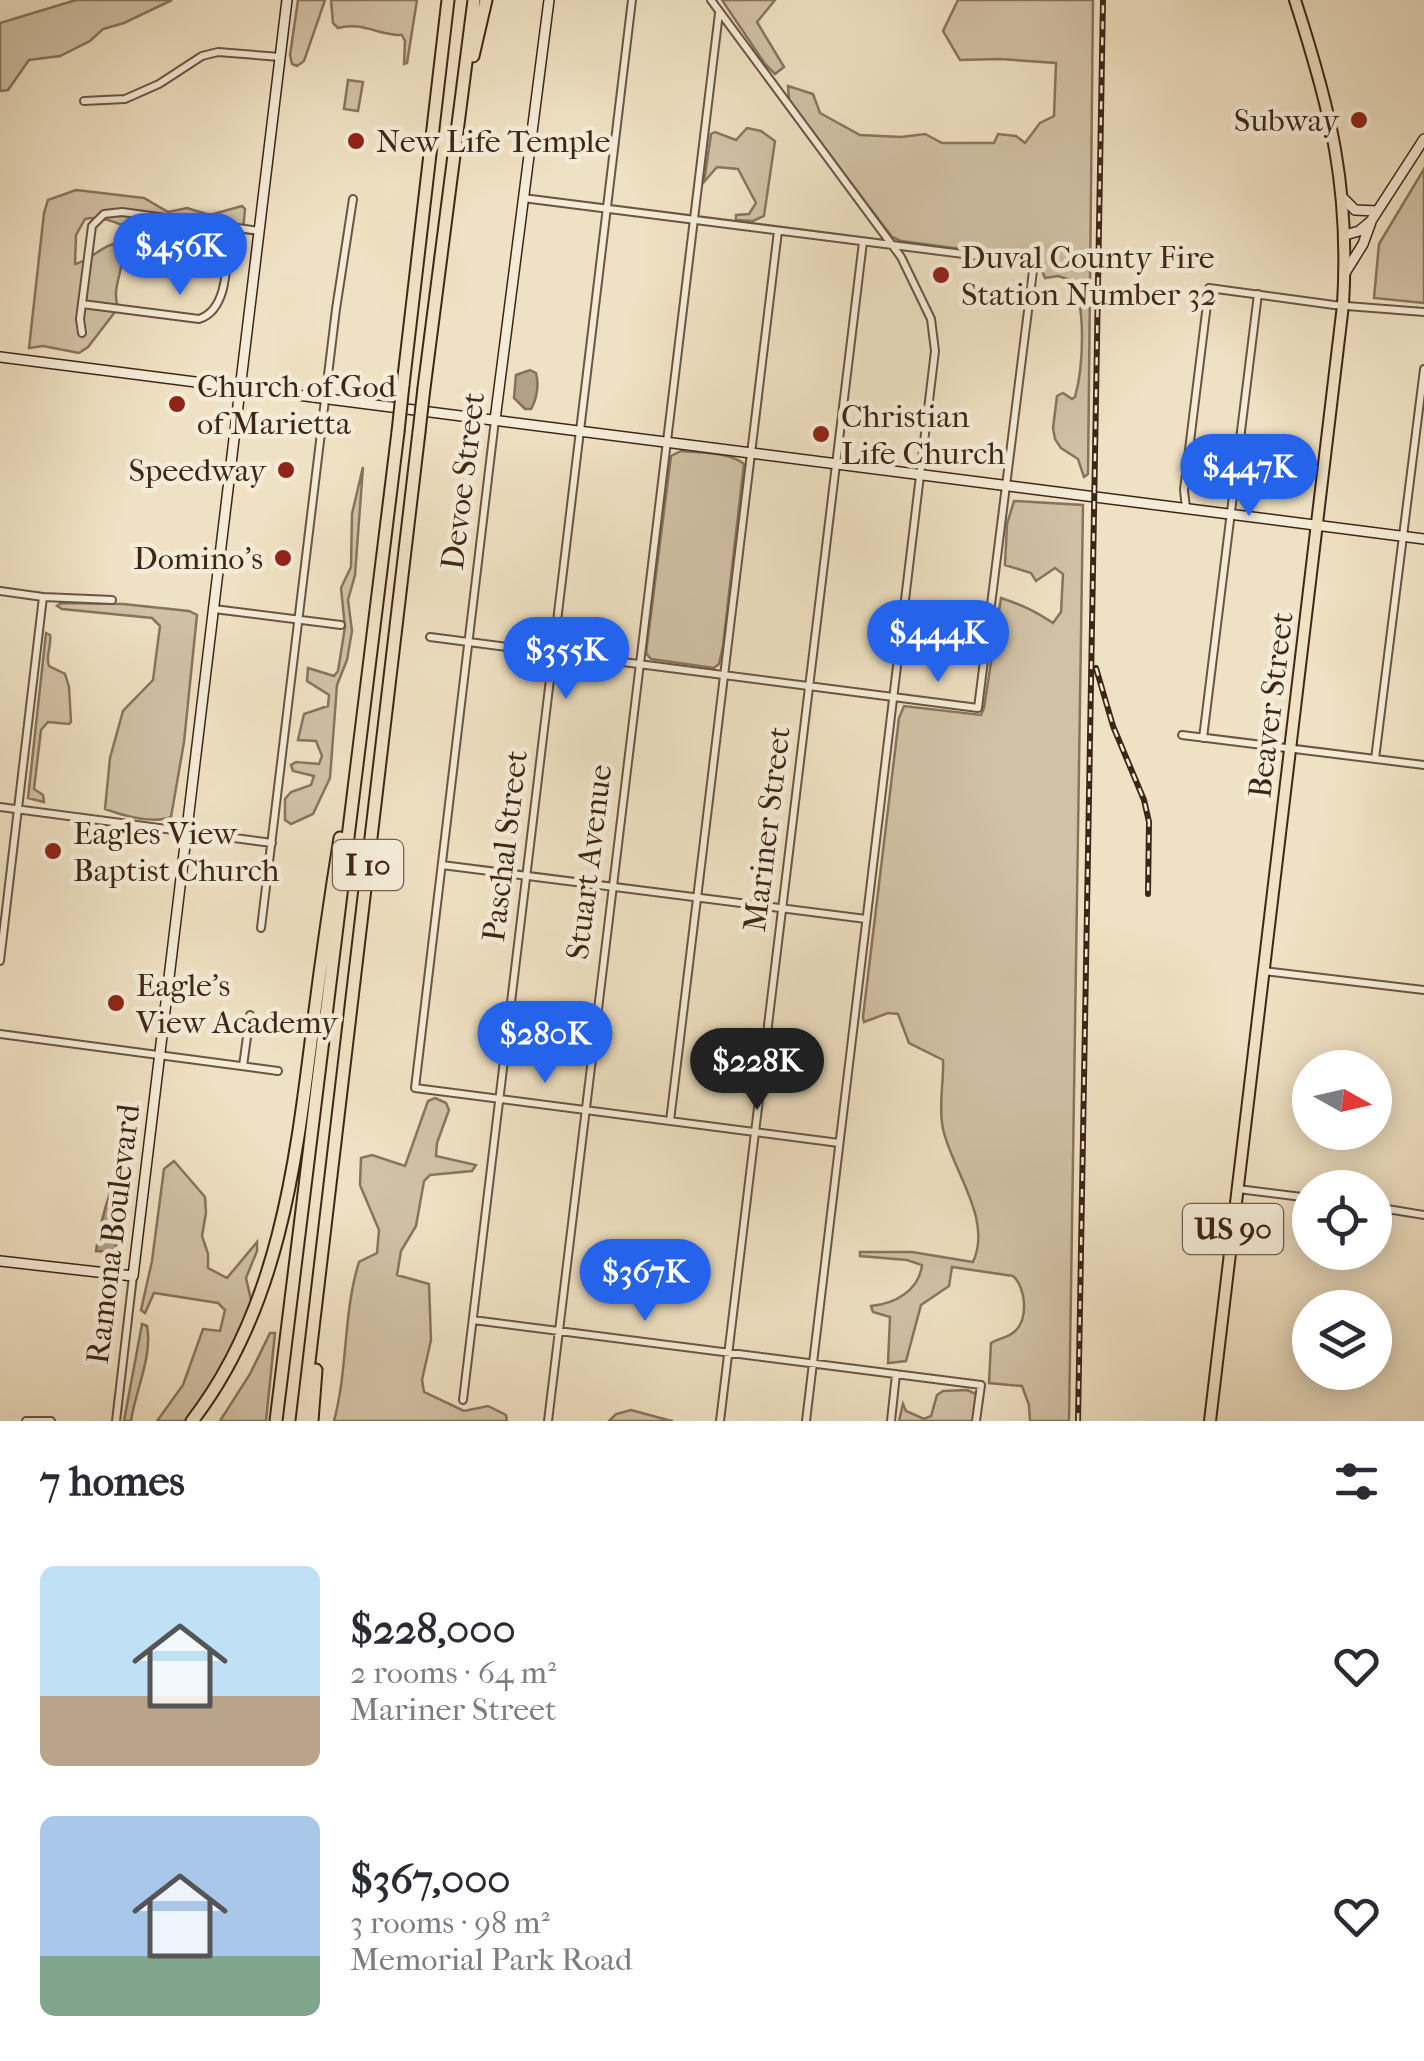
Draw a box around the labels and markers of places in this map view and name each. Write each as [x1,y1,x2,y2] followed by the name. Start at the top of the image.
[1234,102,1340,139] place label: Subway
[1348,109,1370,131] marker: Subway
[376,123,610,160] place label: New Life Temple
[345,130,367,152] marker: New Life Temple
[110,213,250,298] pin: $456K
[961,239,1217,313] place label: Duval County Fire Station Number 32
[930,264,952,286] marker: Duval County Fire Station Number 32
[197,368,397,442] place label: Church of God of Marietta
[166,393,188,415] marker: Church of God of Marietta
[841,398,1005,472] place label: Christian Life Church
[810,423,832,445] marker: Christian Life Church
[1179,434,1319,519] pin: $447K
[128,452,267,489] place label: Speedway
[275,459,297,481] marker: Speedway
[133,540,263,577] place label: Domino's
[272,547,294,569] marker: Domino's
[868,600,1008,685] pin: $444K
[496,617,636,702] pin: $355K
[73,815,280,889] place label: Eagles View Baptist Church
[42,840,64,862] marker: Eagles View Baptist Church
[135,967,339,1041] place label: Eagle's View Academy
[105,992,127,1014] marker: Eagle's View Academy
[475,1001,615,1086] pin: $280K
[687,1028,827,1113] pin: $228K
[575,1239,715,1324] pin: $367K

